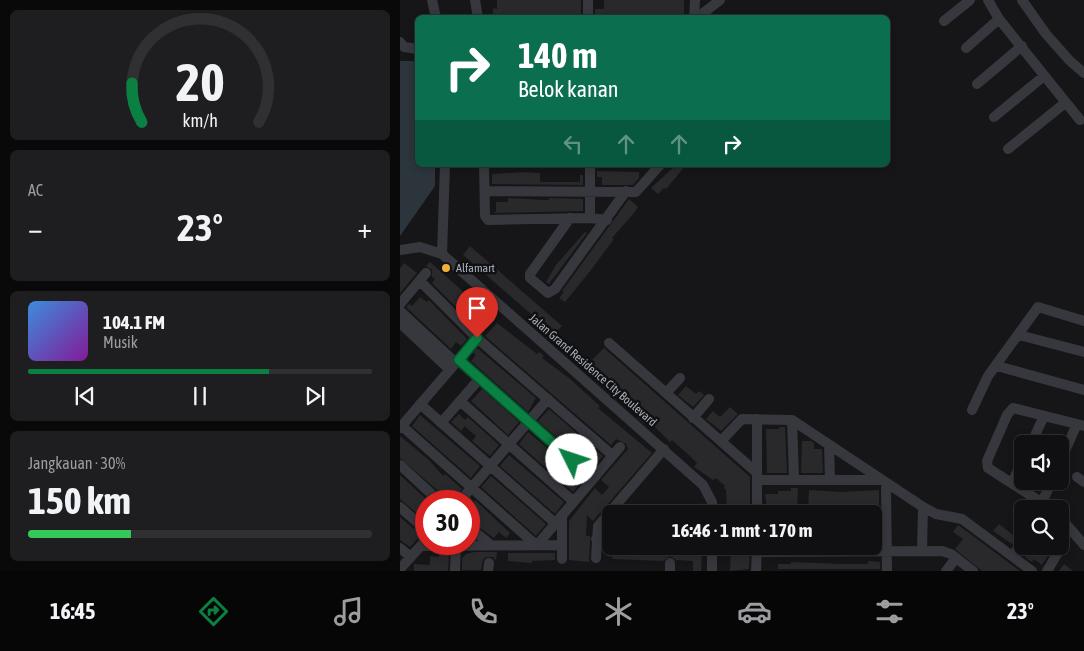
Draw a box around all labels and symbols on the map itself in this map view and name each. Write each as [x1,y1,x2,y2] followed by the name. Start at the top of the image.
[456,261,496,275] place label: Alfamart
[440,262,452,274] marker: Alfamart
[456,287,498,338] pin
[526,311,660,429] street label: Jalan Grand Residence City Boulevard
[545,433,597,485] position arrow
[415,490,480,555] speed limit sign: 30

